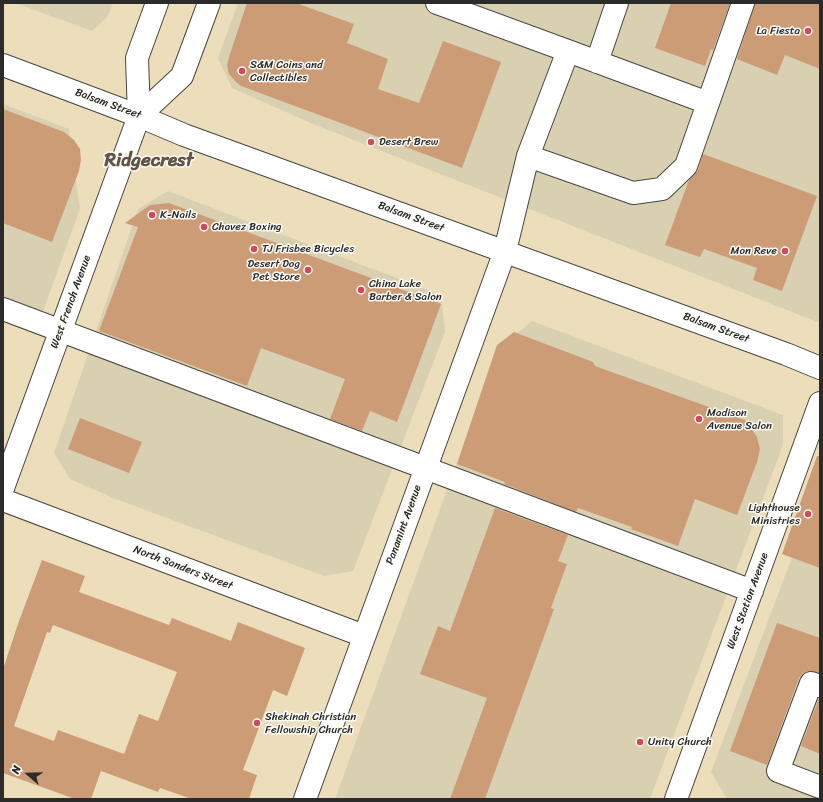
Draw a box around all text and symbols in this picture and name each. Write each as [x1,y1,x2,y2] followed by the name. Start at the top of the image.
[756,24,800,38] place label: La Fiesta
[803,26,813,36] marker: La Fiesta
[250,58,323,84] place label: S&M Coins and Collectibles
[237,66,247,76] marker: S&M Coins and Collectibles
[73,86,143,122] street label: Balsam Street
[379,135,438,149] place label: Desert Brew
[366,137,376,147] marker: Desert Brew
[105,150,193,172] district label: Ridgecrest
[376,199,446,235] street label: Balsam Street
[160,208,196,222] place label: K-Nails
[147,210,157,220] marker: K-Nails
[212,220,282,234] place label: Chavez Boxing
[199,222,209,232] marker: Chavez Boxing
[262,242,354,256] place label: TJ Frisbee Bicycles
[249,244,259,254] marker: TJ Frisbee Bicycles
[731,244,777,258] place label: Mon Reve
[780,246,790,256] marker: Mon Reve
[48,254,94,350] street label: West French Avenue
[248,257,300,283] place label: Desert Dog Pet Store
[303,265,313,275] marker: Desert Dog Pet Store
[369,277,442,303] place label: China Lake Barber & Salon
[356,285,366,295] marker: China Lake Barber & Salon
[681,310,751,346] street label: Balsam Street
[707,406,772,432] place label: Madison Avenue Salon
[694,414,704,424] marker: Madison Avenue Salon
[383,483,425,567] street label: Panamint Avenue
[748,501,800,527] place label: Lighthouse Ministries
[803,509,813,519] marker: Lighthouse Ministries
[131,543,235,593] street label: North Sanders Street
[724,551,772,651] street label: West Station Avenue
[265,710,356,736] place label: Shekinah Christian Fellowship Church
[252,718,262,728] marker: Shekinah Christian Fellowship Church
[648,735,712,749] place label: Unity Church
[635,737,645,747] marker: Unity Church
[8,754,48,794] north arrow
[6,763,26,777] text: N

